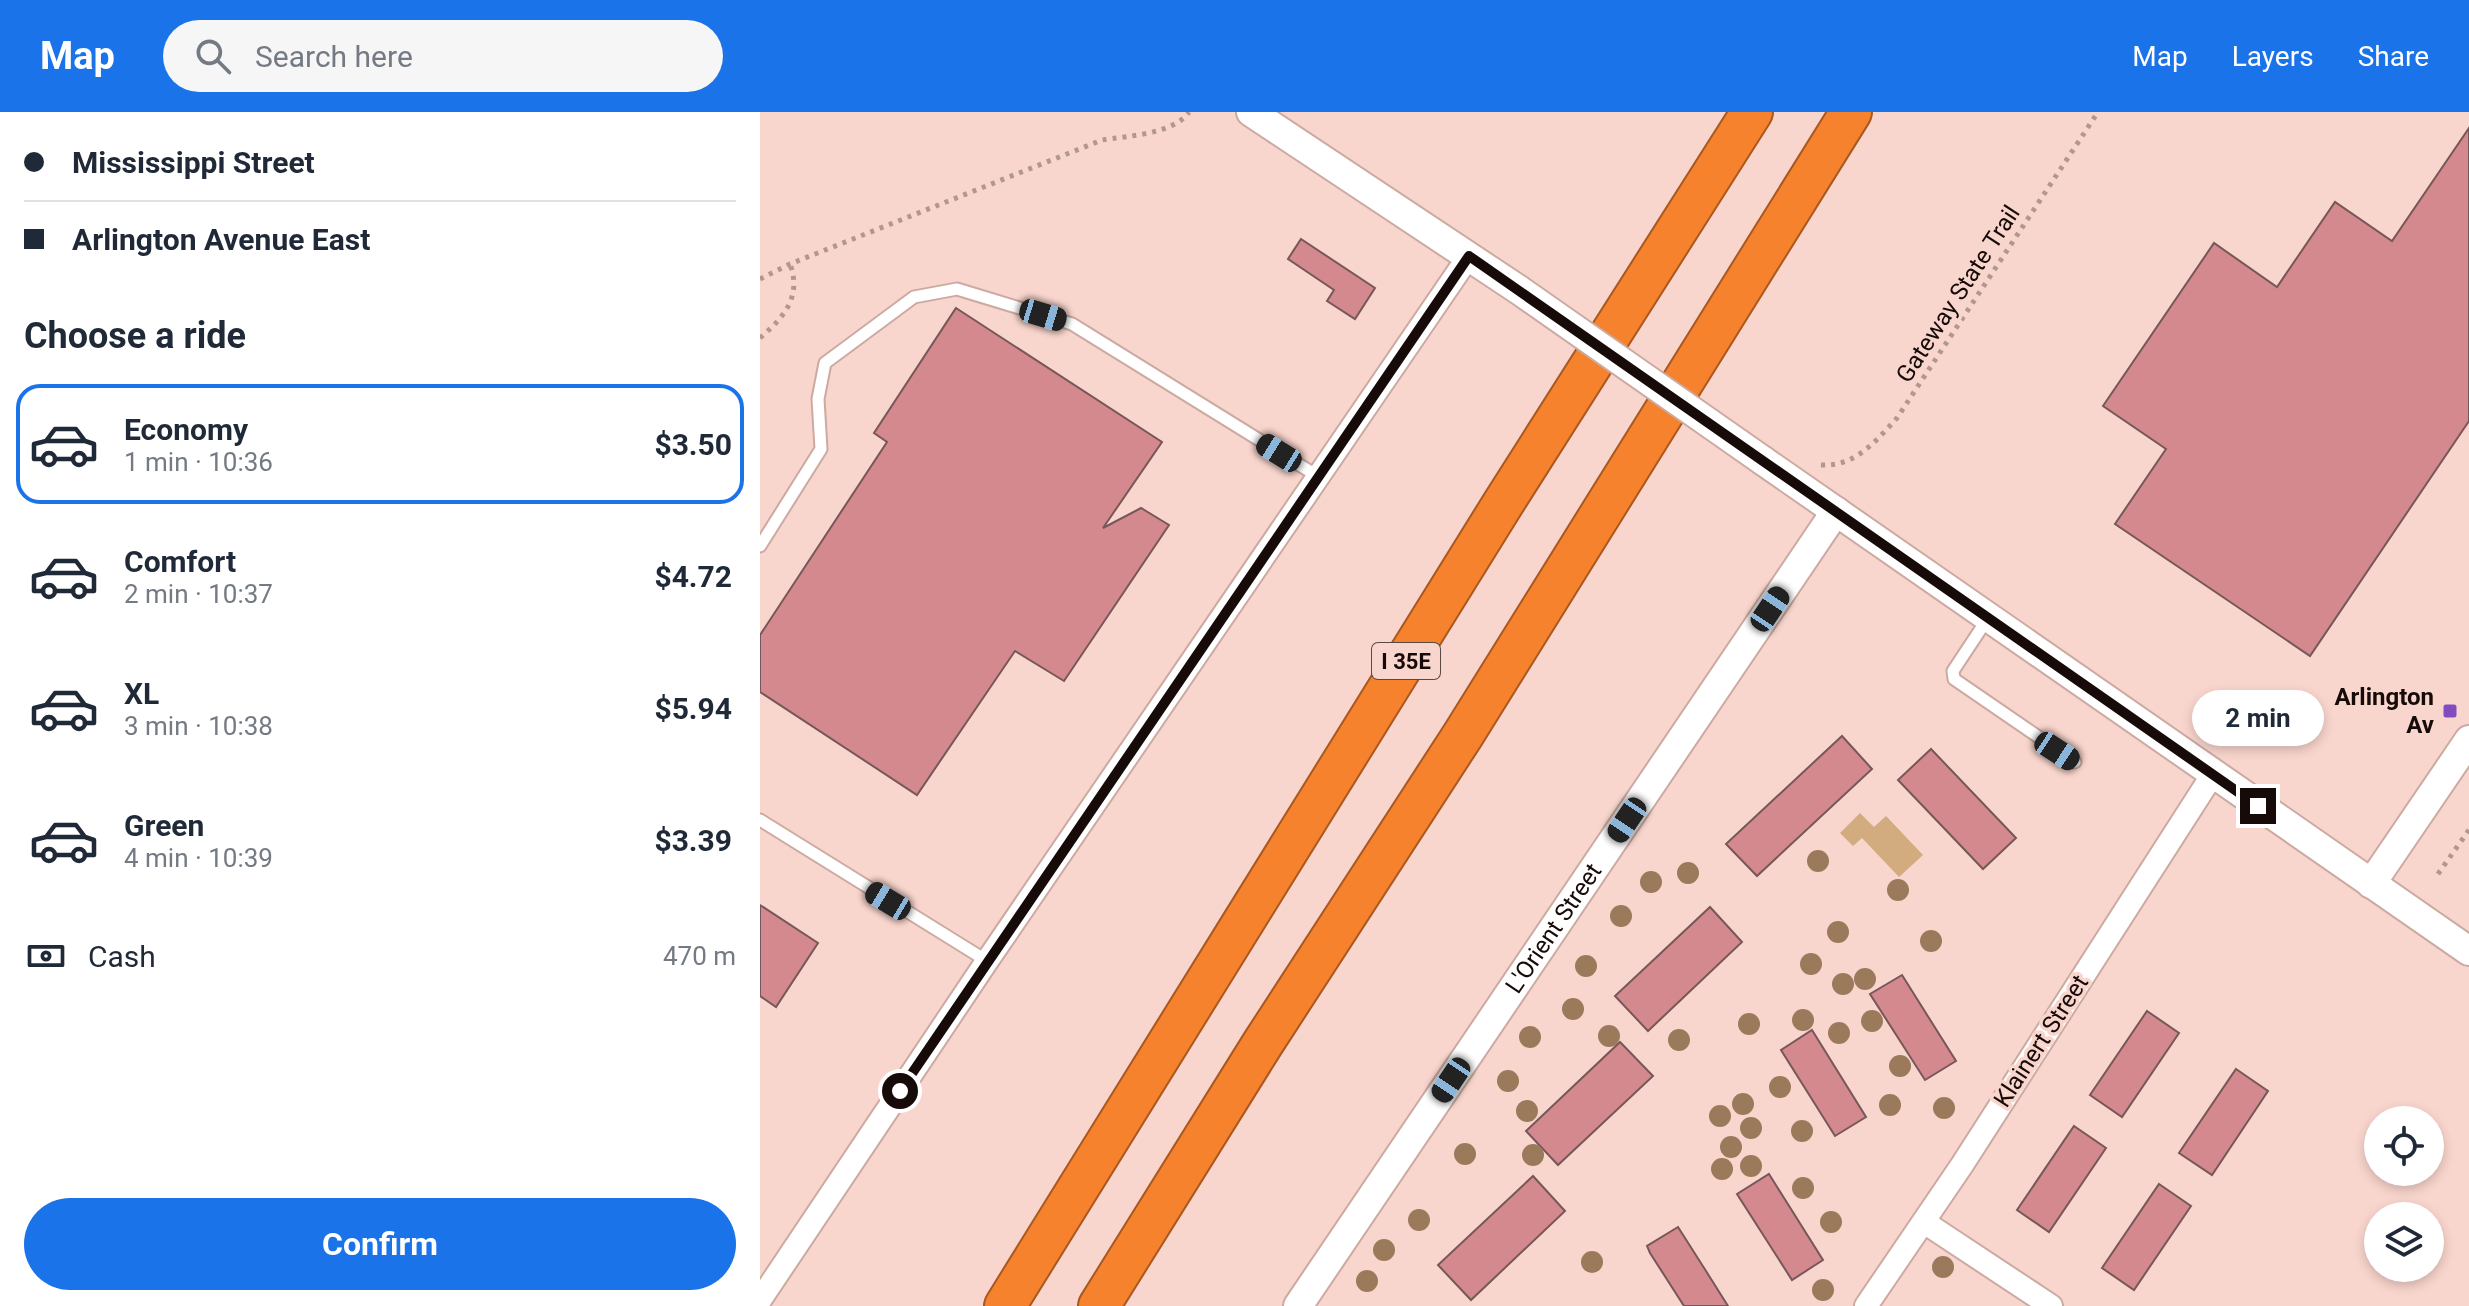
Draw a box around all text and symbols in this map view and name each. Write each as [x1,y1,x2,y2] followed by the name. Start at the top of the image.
[163,20,723,92] search box
[40,34,115,78] text: Map
[191,34,235,78] icon: search
[255,39,413,74] text: Search here
[2132,40,2188,73] text: Map
[2232,40,2314,73] text: Layers
[2358,40,2429,73] text: Share
[72,145,315,180] text: Mississippi Street
[1890,200,2026,388] street label: Gateway State Trail
[72,222,370,257] text: Arlington Avenue East
[1017,297,1069,333] car
[24,315,246,357] text: Choose a ride
[28,408,100,480] icon: car
[124,412,248,447] text: Economy
[654,427,732,462] text: $3.50
[1252,430,1306,476] car
[124,447,273,477] text: 1 min · 10:36
[28,540,100,612] icon: car
[124,544,236,579] text: Comfort
[654,559,732,594] text: $4.72
[124,579,273,609] text: 2 min · 10:37
[1747,582,1793,636] car
[1372,643,1440,679] road number: I 35E
[28,672,100,744] icon: car
[124,676,159,711] text: XL
[2334,683,2434,739] place label: Arlington Av
[2192,690,2324,746] callout: 2 min
[654,691,732,726] text: $5.94
[2441,702,2459,720] marker: Arlington Av
[2225,703,2291,733] text: 2 min
[124,711,273,741] text: 3 min · 10:38
[2030,728,2084,774] car
[2240,788,2276,824] route end
[1604,793,1650,847] car
[28,804,100,876] icon: car
[124,808,204,843] text: Green
[654,823,732,858] text: $3.39
[124,843,273,873] text: 4 min · 10:39
[1500,858,1608,999] street label: L'Orient Street
[861,878,915,924] car
[24,934,68,978] icon: cash
[88,939,156,974] text: Cash
[663,941,736,971] text: 470 m
[1988,970,2094,1112] street label: Klainert Street
[1428,1053,1474,1107] car
[882,1073,918,1109] route start
[2364,1106,2444,1282] map controls
[2364,1106,2444,1186] button: locate
[24,1198,736,1290] button: Confirm
[2364,1202,2444,1282] button: layers

